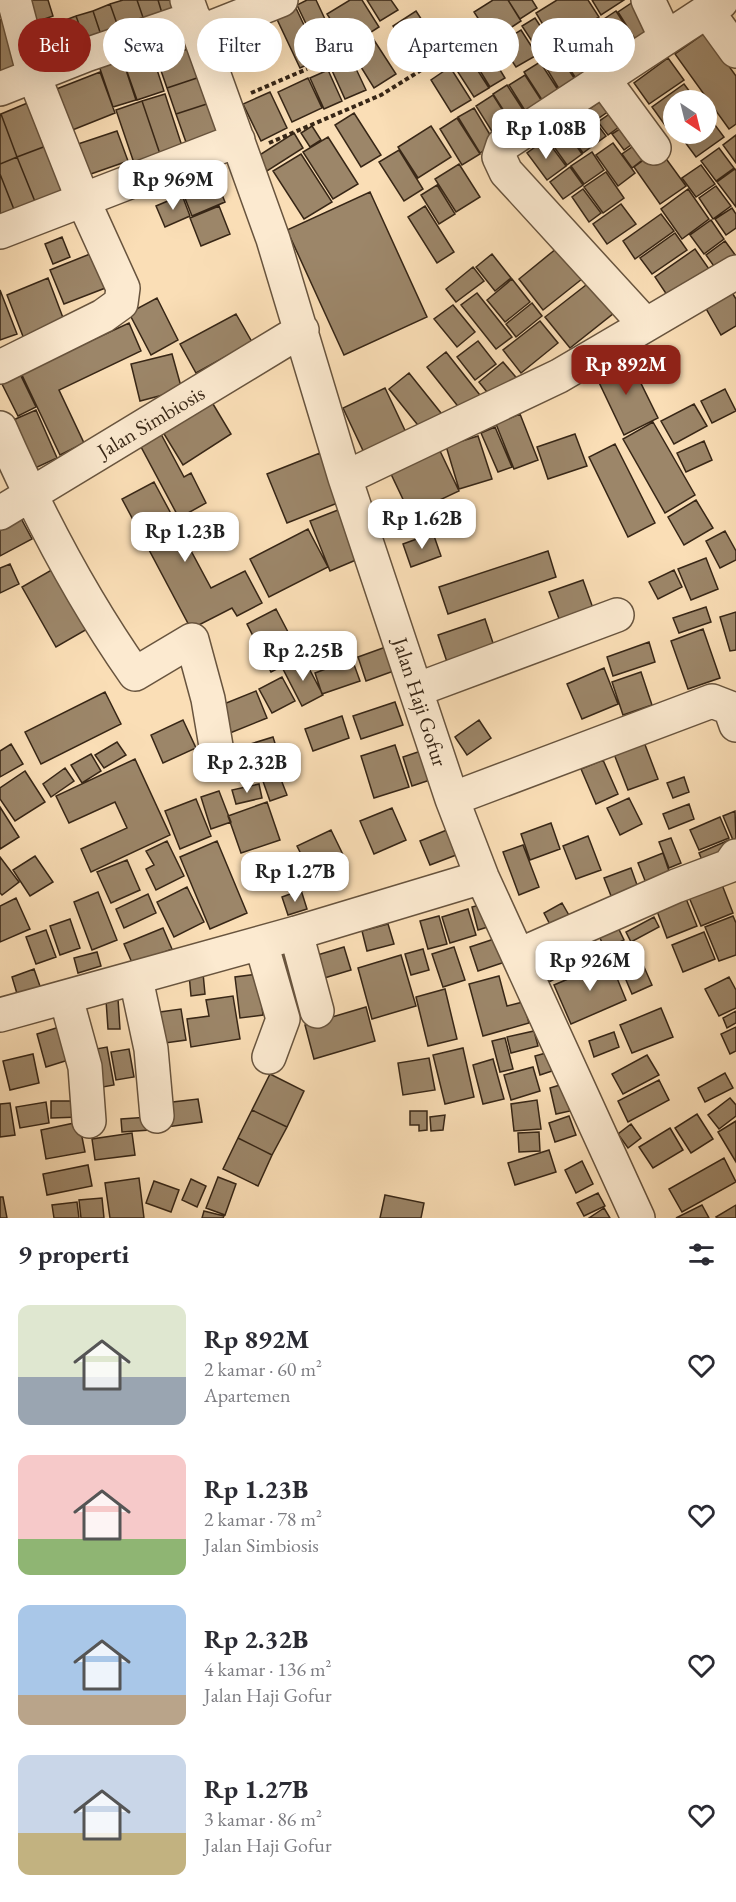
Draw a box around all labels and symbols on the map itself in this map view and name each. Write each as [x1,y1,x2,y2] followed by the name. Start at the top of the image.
[663,90,717,144] north arrow
[484,109,608,160] pin: Rp 1.08B
[118,160,228,211] pin: Rp 969M
[571,345,681,396] pin: Rp 892M
[90,379,210,465] street label: Jalan Simbiosis
[360,499,484,550] pin: Rp 1.62B
[123,512,247,563] pin: Rp 1.23B
[241,631,365,682] pin: Rp 2.25B
[386,632,454,770] street label: Jalan Haji Gofur
[185,743,309,794] pin: Rp 2.32B
[233,852,357,903] pin: Rp 1.27B
[535,941,645,992] pin: Rp 926M

